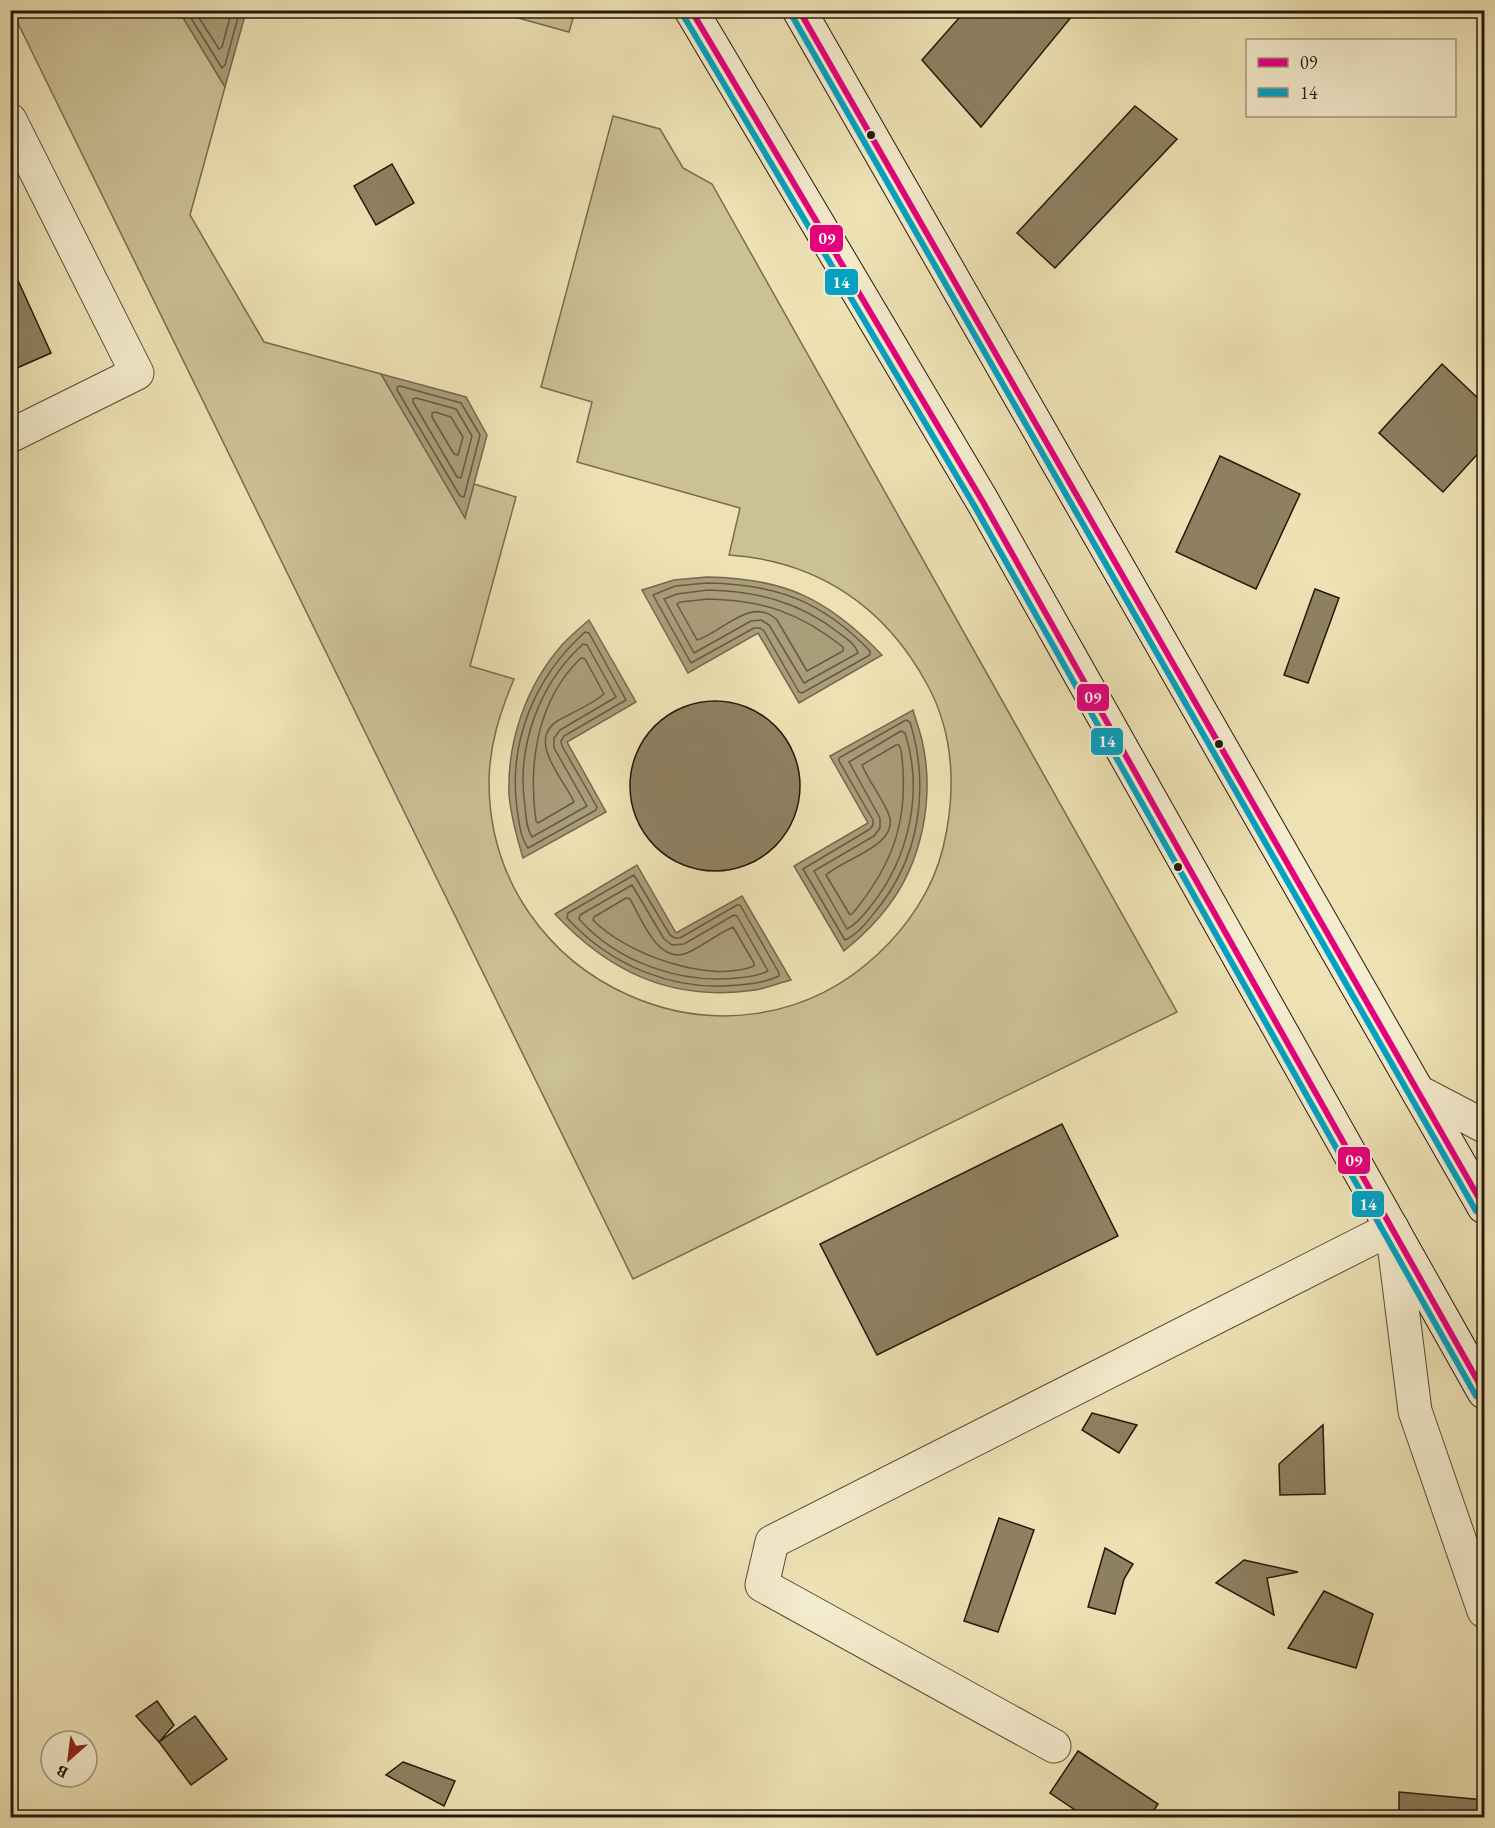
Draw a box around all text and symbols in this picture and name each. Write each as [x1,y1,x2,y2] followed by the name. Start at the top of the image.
[1246,39,1456,117] legend
[1300,51,1318,74] text: 09
[1300,81,1318,104] text: 14
[865,129,877,141] unlabelled marker
[809,224,844,253] line badge: 09
[819,228,836,249] text: 09
[824,268,859,296] line badge: 14
[833,272,850,293] text: 14
[1076,683,1110,712] line badge: 09
[1085,687,1102,708] text: 09
[1090,727,1124,756] line badge: 14
[1099,731,1116,752] text: 14
[1213,738,1225,750] unlabelled marker
[1172,861,1184,873] unlabelled marker
[1337,1146,1371,1175] line badge: 09
[1346,1150,1363,1171] text: 09
[1351,1190,1385,1218] line badge: 14
[1360,1194,1377,1215] text: 14
[39,1729,99,1789] north arrow
[53,1760,72,1783] text: B

